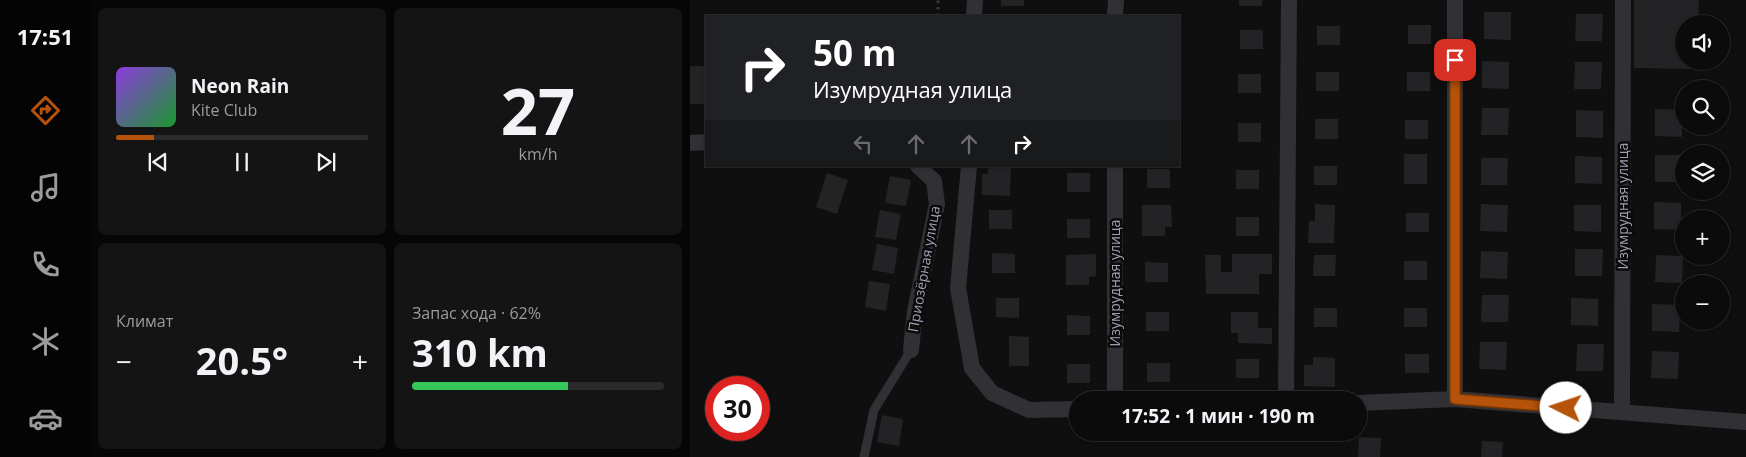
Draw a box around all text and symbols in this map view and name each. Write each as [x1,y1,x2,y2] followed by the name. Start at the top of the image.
[1675,15,1730,330] map controls
[1675,15,1730,70] button: sound
[17,21,73,51] text: 17:51
[813,29,896,76] text: 50 m
[730,35,795,100] icon: right
[1434,39,1476,81] pin
[1441,46,1469,74] icon: arrive
[501,66,575,154] text: 27
[191,73,289,99] text: Neon Rain
[813,74,1012,104] text: Изумрудная улица
[1675,80,1730,135] button: search
[28,93,63,128] icon: directions
[191,99,257,121] text: Kite Club
[849,130,877,158] icon: left
[902,130,930,158] icon: ahead
[955,130,983,158] icon: ahead
[1008,130,1036,158] icon: right
[519,143,557,165] text: km/h
[1613,143,1632,269] street label: Изумрудная улица
[1675,145,1730,200] button: layers
[144,148,172,176] icon: previous
[228,148,256,176] icon: pause
[312,148,340,176] icon: next
[28,170,63,205] icon: music
[903,204,944,333] street label: Приозёрная улица
[1675,210,1730,265] button: +
[1105,220,1124,346] street label: Изумрудная улица
[28,247,63,282] icon: phone
[1675,275,1730,330] button: −
[412,302,541,324] text: Запас хода · 62%
[116,310,173,332] text: Климат
[28,324,63,359] icon: climate
[412,326,548,378] text: 310 km
[196,334,288,386] text: 20.5°
[116,342,132,380] text: −
[352,342,368,380] text: +
[705,376,770,441] speed limit sign: 30
[1539,381,1591,433] position arrow
[28,401,63,436] icon: car
[1121,403,1315,429] text: 17:52 · 1 мин · 190 m

